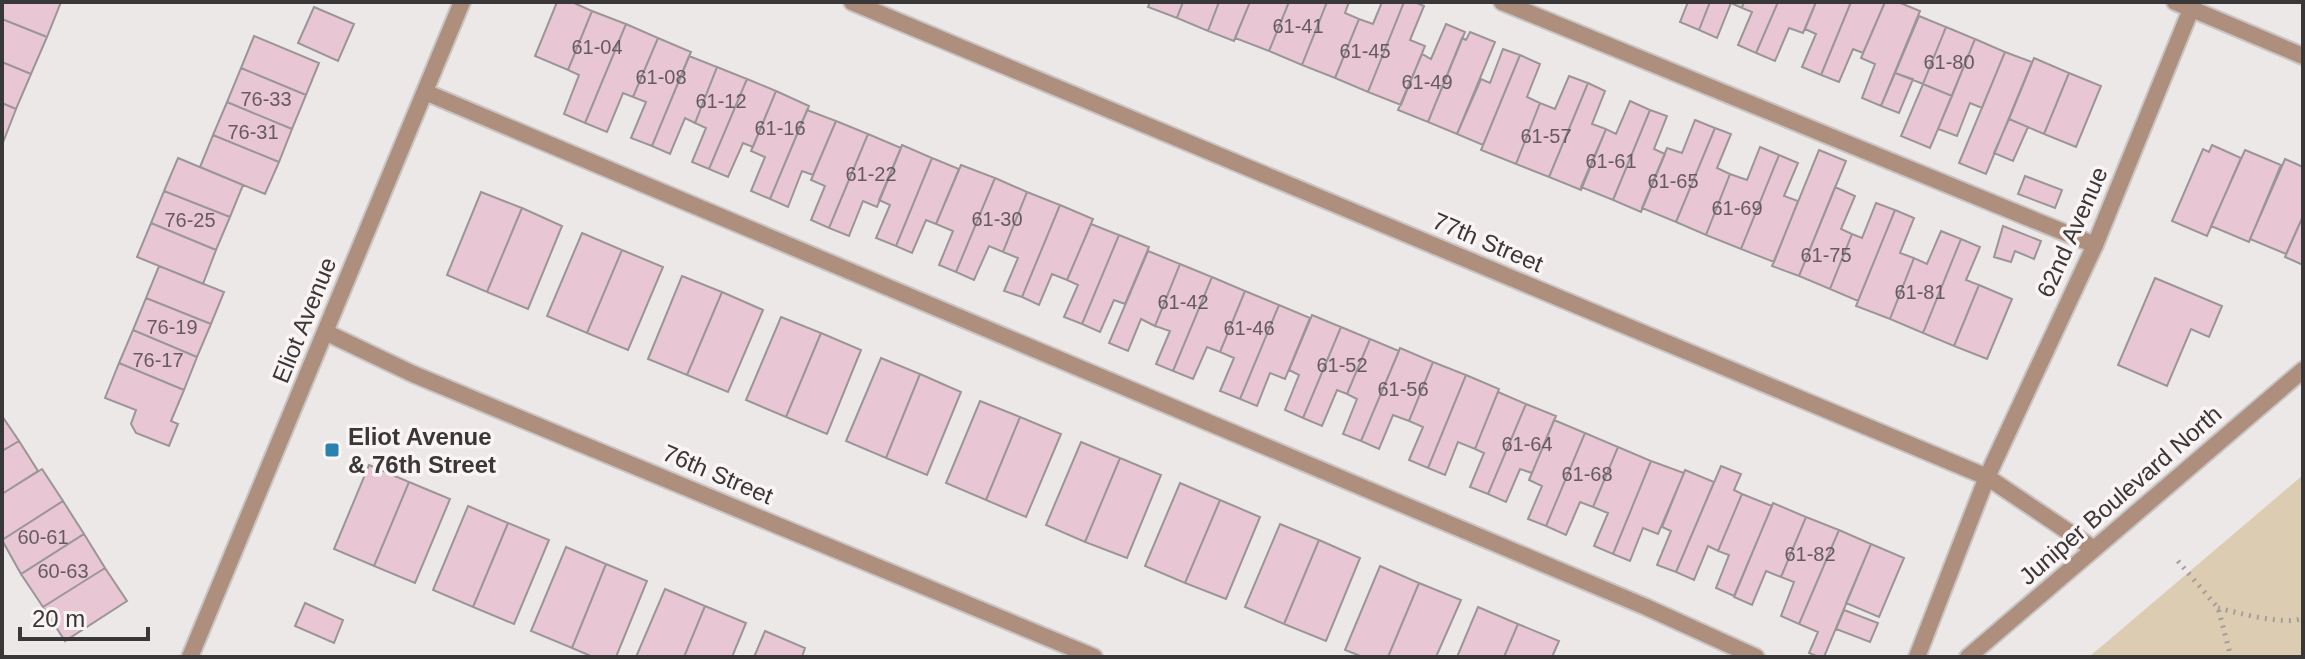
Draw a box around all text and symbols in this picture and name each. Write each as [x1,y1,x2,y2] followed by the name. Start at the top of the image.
[1272,15,1324,37] house number: 61-41
[571,36,623,58] house number: 61-04
[1339,40,1391,62] house number: 61-45
[1923,51,1975,73] house number: 61-80
[635,66,687,88] house number: 61-08
[1401,71,1453,93] house number: 61-49
[240,88,292,110] house number: 76-33
[695,90,747,112] house number: 61-12
[754,117,806,139] house number: 61-16
[227,121,279,143] house number: 76-31
[1520,125,1572,147] house number: 61-57
[1585,150,1637,172] house number: 61-61
[845,163,897,185] house number: 61-22
[2031,163,2113,301] street label: 62nd Avenue
[1647,170,1699,192] house number: 61-65
[1711,197,1763,219] house number: 61-69
[1429,207,1548,277] street label: 77th Street
[971,208,1023,230] house number: 61-30
[164,209,216,231] house number: 76-25
[1800,244,1852,266] house number: 61-75
[267,253,341,387] street label: Eliot Avenue
[1894,281,1946,303] house number: 61-81
[1157,291,1209,313] house number: 61-42
[146,316,198,338] house number: 76-19
[1223,317,1275,339] house number: 61-46
[132,349,184,371] house number: 76-17
[1316,354,1368,376] house number: 61-52
[1377,378,1429,400] house number: 61-56
[2013,400,2227,590] street label: Juniper Boulevard North
[348,423,496,478] place label: Eliot Avenue & 76th Street
[1501,433,1553,455] house number: 61-64
[659,439,778,509] street label: 76th Street
[323,441,341,459] marker: Eliot Avenue & 76th Street
[1561,463,1613,485] house number: 61-68
[17,526,69,548] house number: 60-61
[1784,543,1836,565] house number: 61-82
[37,560,89,582] house number: 60-63
[20,591,148,641] scale bar
[32,605,85,632] text: 20 m

